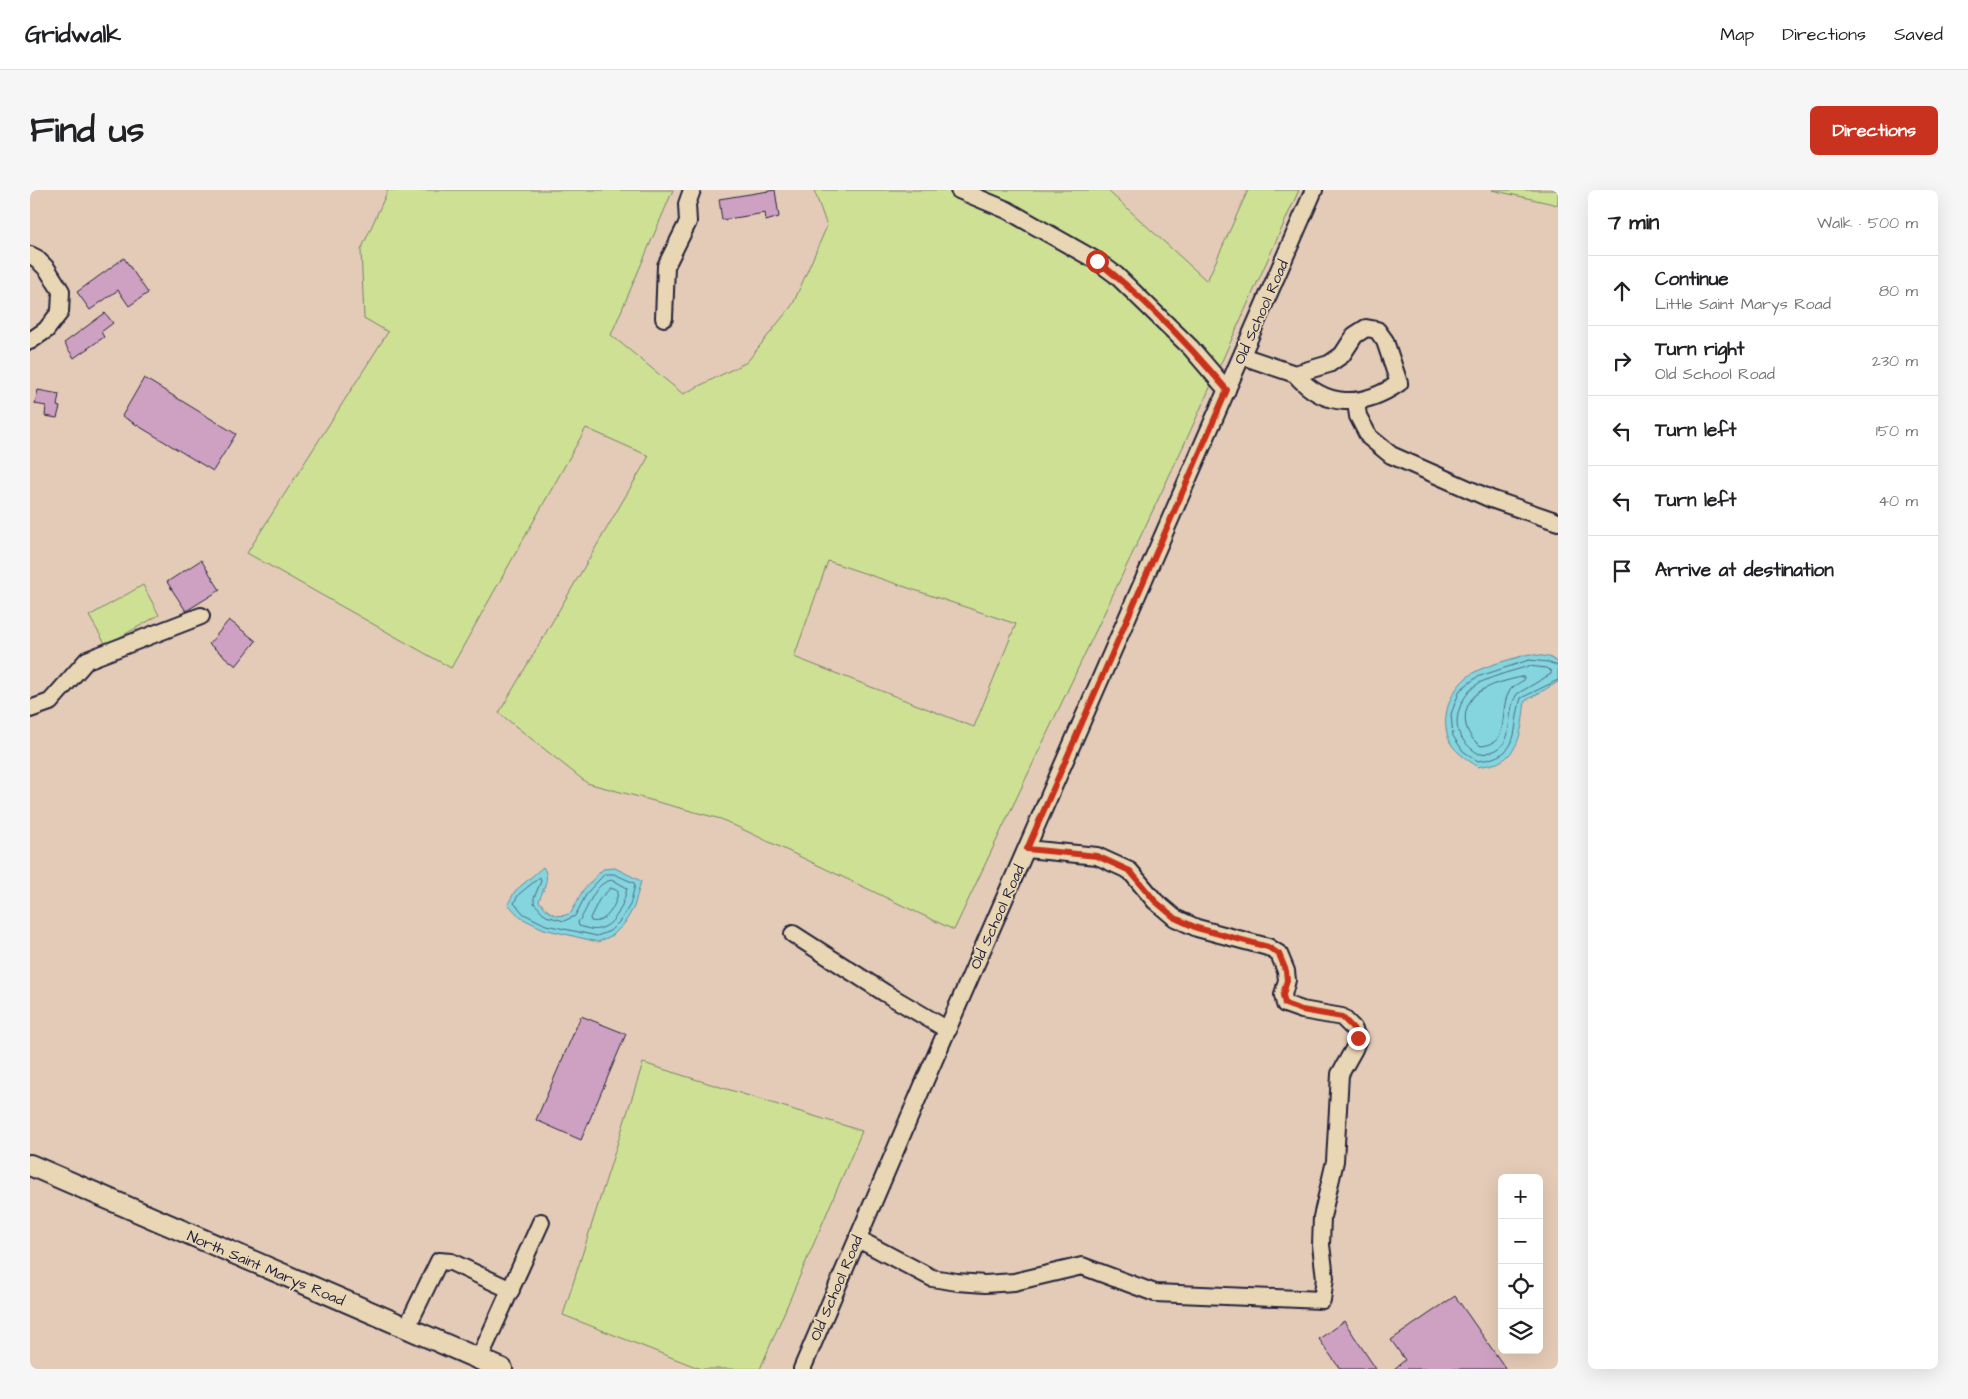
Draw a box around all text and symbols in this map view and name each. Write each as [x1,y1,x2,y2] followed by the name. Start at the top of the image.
[25,18,121,52] text: Gridwalk
[1720,22,1754,47] text: Map
[1782,22,1866,47] text: Directions
[1894,22,1943,47] text: Saved
[30,106,144,155] text: Find us
[1810,106,1938,155] button: Directions
[1608,208,1659,237] text: 7 min
[1817,212,1918,234] text: Walk · 500 m
[1086,250,1109,273] route start
[1229,256,1294,368] street label: Old School Road
[1655,266,1729,293] text: Continue
[1608,277,1636,305] icon: ahead
[1879,280,1918,302] text: 80 m
[1655,293,1831,315] text: Little Saint Marys Road
[1655,336,1744,363] text: Turn right
[1608,347,1636,375] icon: right
[1872,350,1918,372] text: 230 m
[1655,363,1775,385] text: Old School Road
[1608,417,1636,445] icon: left
[1655,417,1736,444] text: Turn left
[1876,420,1918,442] text: 150 m
[1608,487,1636,515] icon: left
[1655,487,1736,514] text: Turn left
[1878,490,1918,512] text: 40 m
[1608,557,1636,585] icon: arrive
[1655,557,1834,584] text: Arrive at destination
[965,861,1030,973] street label: Old School Road
[1347,1027,1370,1050] route end
[1498,1174,1543,1354] map controls
[1498,1174,1543,1219] button: +
[1498,1219,1543,1264] button: −
[183,1226,348,1312] street label: North Saint Marys Road
[805,1232,868,1344] street label: Old School Road
[1498,1264,1543,1309] button: locate
[1498,1309,1543,1354] button: layers

